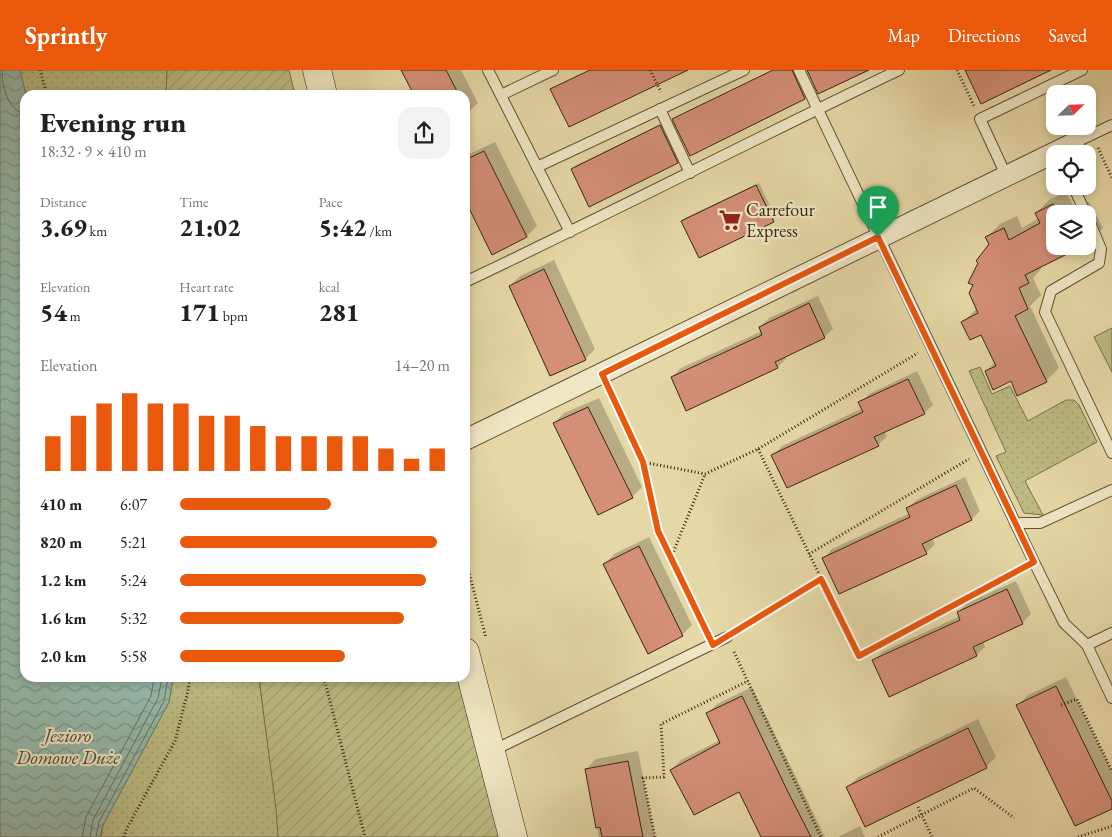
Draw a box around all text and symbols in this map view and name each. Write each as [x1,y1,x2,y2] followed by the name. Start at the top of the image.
[25,20,107,51] text: Sprintly
[888,24,920,47] text: Map
[948,24,1020,47] text: Directions
[1048,24,1087,47] text: Saved
[1046,85,1096,135] north arrow
[1046,85,1096,255] map controls
[40,104,186,140] text: Evening run
[398,107,450,159] button: share
[40,141,147,162] text: 18:32 · 9 × 410 m
[1046,145,1096,195] button: locate
[857,186,899,237] pin
[40,193,87,211] text: Distance
[179,193,209,211] text: Time
[319,193,342,211] text: Pace
[864,193,892,221] icon: arrive
[746,198,815,242] place label: Carrefour Express
[1046,205,1096,255] button: layers
[717,207,743,233] supermarket icon: Carrefour Express
[40,211,87,243] text: 3.69
[179,211,241,243] text: 21:02
[319,211,366,243] text: 5:42
[87,222,107,240] text: km
[366,222,392,240] text: /km
[40,278,90,296] text: Elevation
[179,278,234,296] text: Heart rate
[319,278,340,296] text: kcal
[40,296,67,328] text: 54
[179,296,220,328] text: 171
[319,296,359,328] text: 281
[67,307,81,325] text: m
[220,307,248,325] text: bpm
[40,355,98,376] text: Elevation
[395,355,450,376] text: 14–20 m
[40,494,82,515] text: 410 m
[120,494,147,515] text: 6:07
[40,532,82,553] text: 820 m
[120,532,147,553] text: 5:21
[40,570,86,591] text: 1.2 km
[120,570,147,591] text: 5:24
[40,608,86,629] text: 1.6 km
[120,608,147,629] text: 5:32
[40,646,86,667] text: 2.0 km
[120,646,147,667] text: 5:58
[15,723,120,770] water label: Jezioro Domowe Duże

